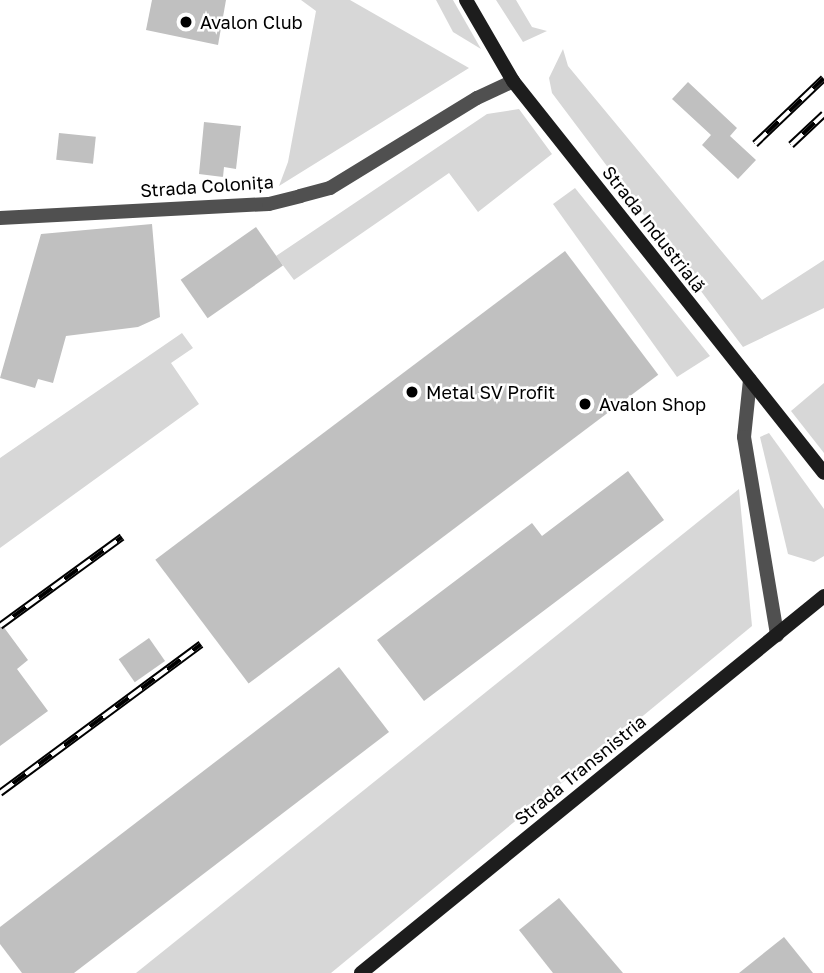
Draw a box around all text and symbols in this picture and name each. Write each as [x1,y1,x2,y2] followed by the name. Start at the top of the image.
[200,11,303,33] place label: Avalon Club
[178,14,194,30] marker: Avalon Club
[598,161,710,297] street label: Strada Industrială
[140,171,274,201] street label: Strada Colonița
[426,381,555,403] place label: Metal SV Profit
[404,384,420,400] marker: Metal SV Profit
[599,393,706,415] place label: Avalon Shop
[577,396,593,412] marker: Avalon Shop
[510,710,650,830] street label: Strada Transnistria

